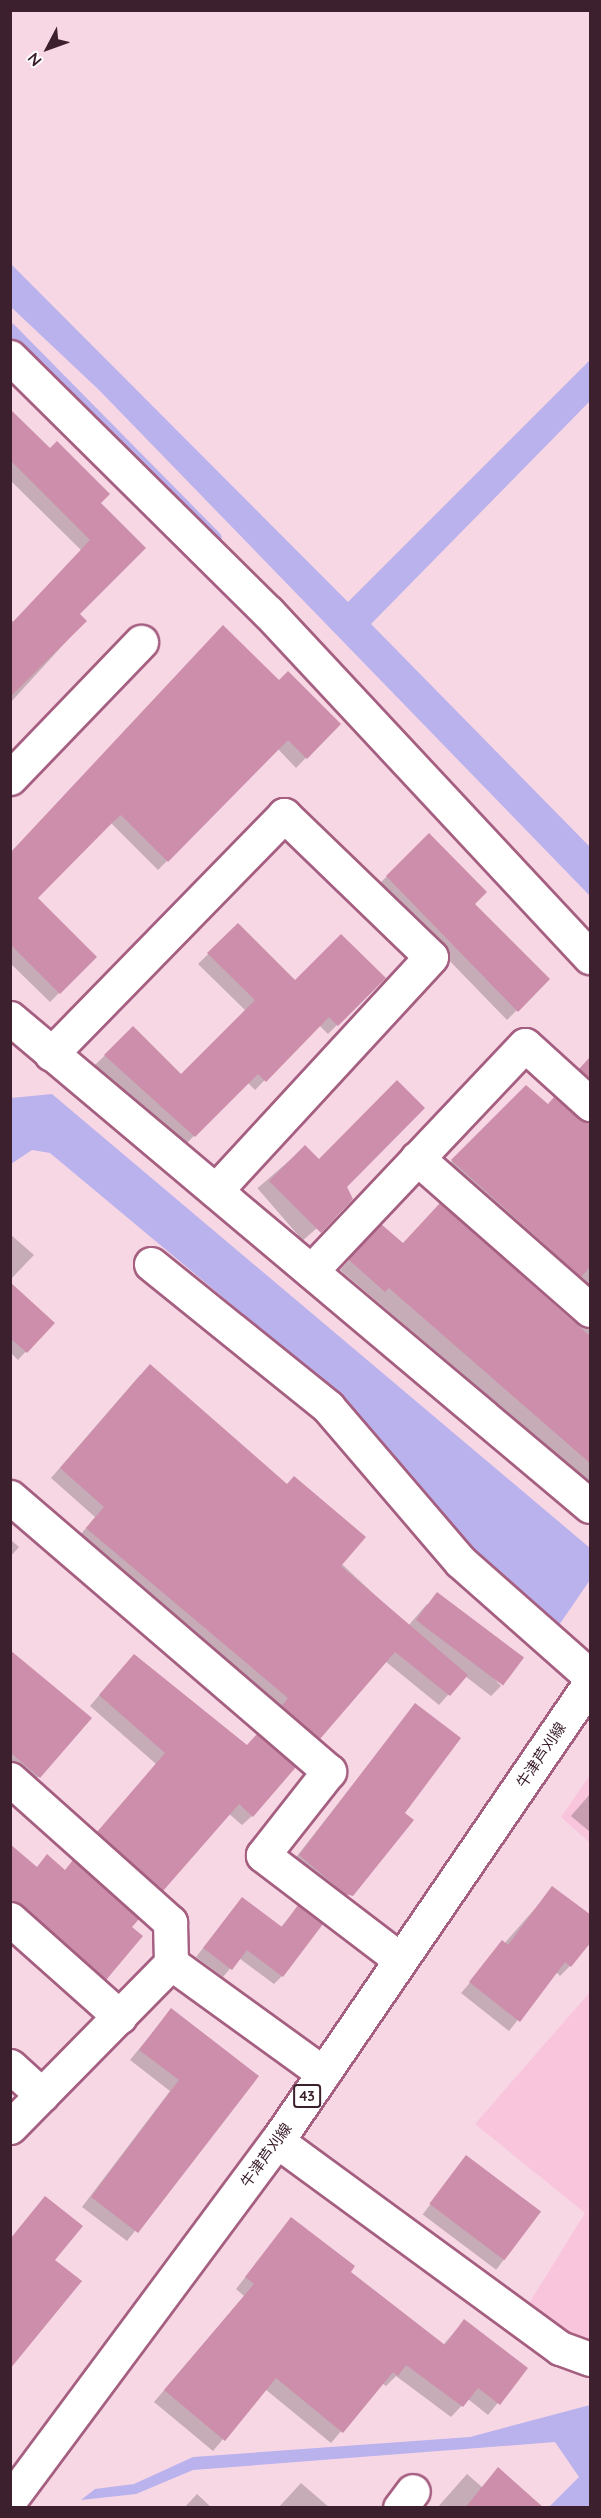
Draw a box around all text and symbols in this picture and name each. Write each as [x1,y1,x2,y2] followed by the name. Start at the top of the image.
[18,18,78,78] north arrow
[23,49,46,71] text: N
[513,1719,569,1791] street label: 牛津芦刈線
[292,2085,322,2107] road number: 43
[237,2119,295,2191] street label: 牛津芦刈線

